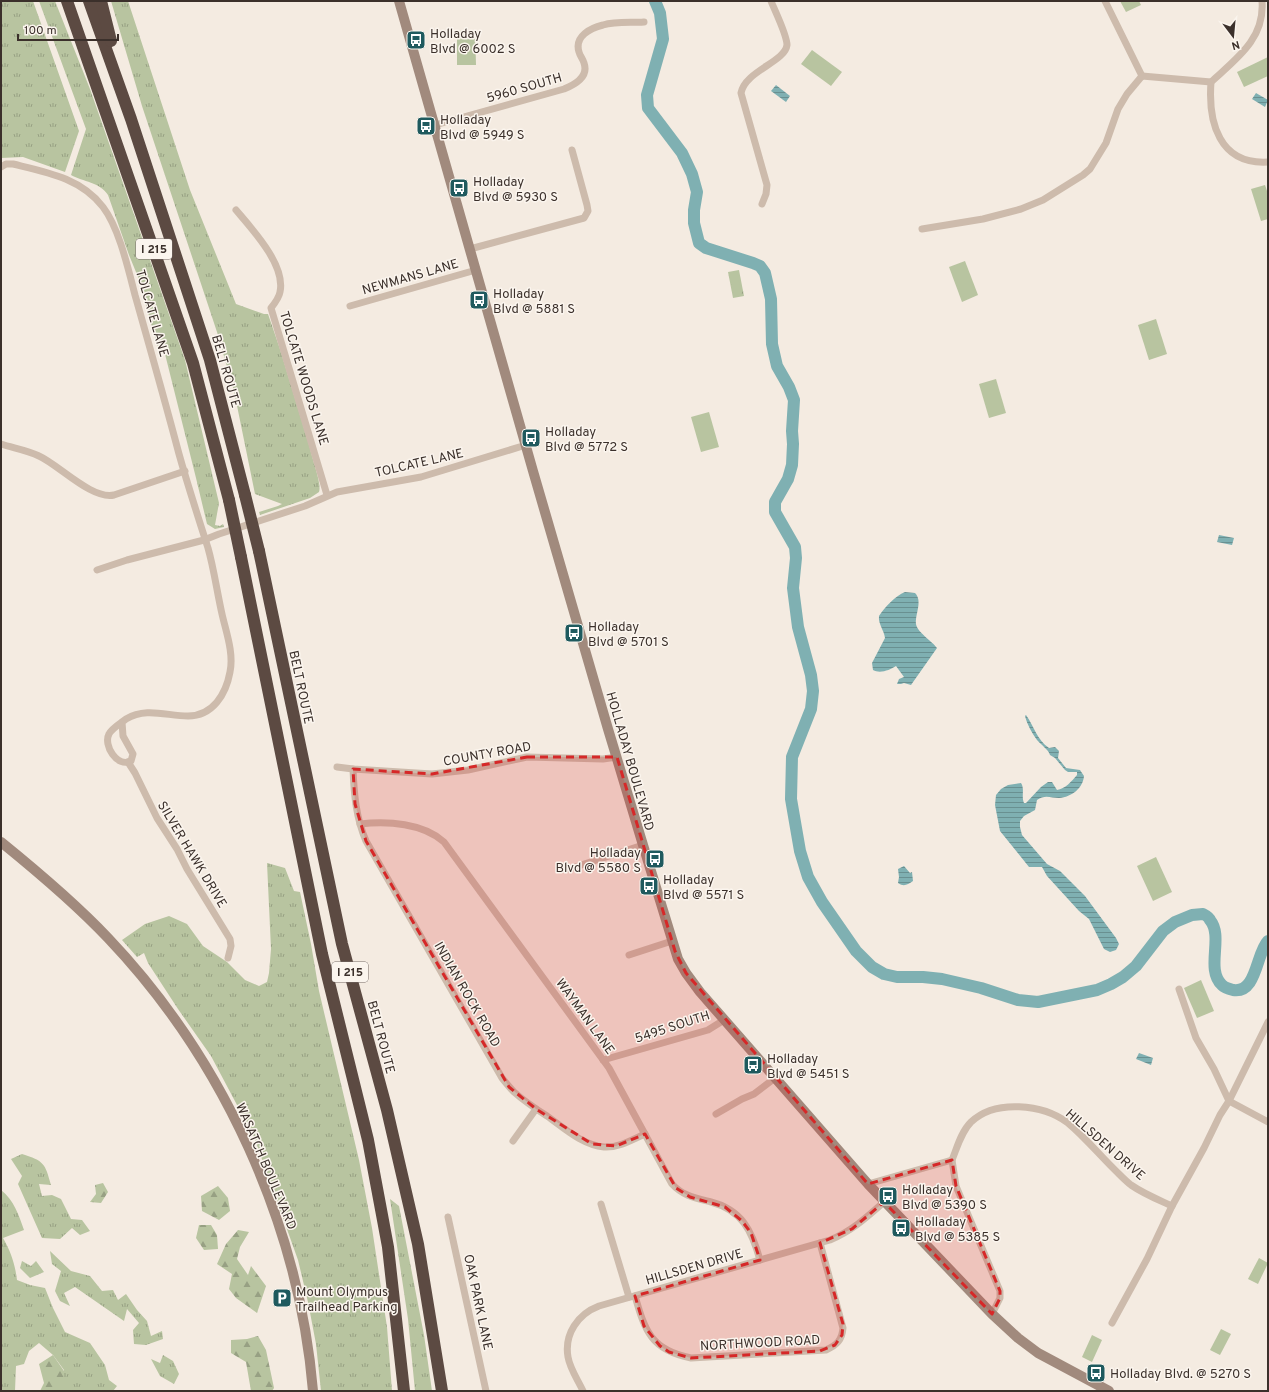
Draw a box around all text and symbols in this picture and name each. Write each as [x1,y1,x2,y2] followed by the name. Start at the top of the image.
[18,16,118,42] scale bar
[1213,16,1253,56] north arrow
[24,23,57,39] text: 100 m
[430,27,516,58] place label: Holladay Blvd @ 6002 S
[405,29,427,51] bus stop icon: Holladay Blvd @ 6002 S
[1230,37,1241,52] text: N
[485,71,564,107] street label: 5960 SOUTH
[440,113,525,144] place label: Holladay Blvd @ 5949 S
[415,115,437,137] bus stop icon: Holladay Blvd @ 5949 S
[473,175,558,206] place label: Holladay Blvd @ 5930 S
[448,177,470,199] bus stop icon: Holladay Blvd @ 5930 S
[136,239,172,259] road number: I 215
[361,257,461,299] street label: NEWMANS LANE
[131,268,171,359] street label: TOLCATE LANE
[493,287,575,318] place label: Holladay Blvd @ 5881 S
[468,289,490,311] bus stop icon: Holladay Blvd @ 5881 S
[275,309,331,448] street label: TOLCATE WOODS LANE
[207,333,243,410] street label: BELT ROUTE
[545,425,628,456] place label: Holladay Blvd @ 5772 S
[520,427,542,449] bus stop icon: Holladay Blvd @ 5772 S
[374,446,465,482] street label: TOLCATE LANE
[588,620,669,651] place label: Holladay Blvd @ 5701 S
[563,622,585,644] bus stop icon: Holladay Blvd @ 5701 S
[284,649,316,726] street label: BELT ROUTE
[602,690,657,833] street label: HOLLADAY BOULEVARD
[442,739,533,771] street label: COUNTY ROAD
[153,799,229,911] street label: SILVER HAWK DRIVE
[555,846,641,877] place label: Holladay Blvd @ 5580 S
[644,848,666,870] bus stop icon: Holladay Blvd @ 5580 S
[663,873,744,904] place label: Holladay Blvd @ 5571 S
[638,875,660,897] bus stop icon: Holladay Blvd @ 5571 S
[430,940,503,1050] street label: INDIAN ROCK ROAD
[332,962,368,982] road number: I 215
[551,976,617,1058] street label: WAYMAN LANE
[363,999,397,1076] street label: BELT ROUTE
[633,1008,712,1048] street label: 5495 SOUTH
[767,1052,850,1083] place label: Holladay Blvd @ 5451 S
[742,1054,764,1076] bus stop icon: Holladay Blvd @ 5451 S
[231,1101,299,1233] street label: WASATCH BOULEVARD
[1061,1106,1148,1185] street label: HILLSDEN DRIVE
[902,1183,987,1214] place label: Holladay Blvd @ 5390 S
[877,1185,899,1207] bus stop icon: Holladay Blvd @ 5390 S
[915,1215,1000,1246] place label: Holladay Blvd @ 5385 S
[890,1217,912,1239] bus stop icon: Holladay Blvd @ 5385 S
[644,1246,745,1289] street label: HILLSDEN DRIVE
[459,1253,495,1352] street label: OAK PARK LANE
[296,1285,398,1316] place label: Mount Olympus Trailhead Parking
[271,1287,293,1309] parking icon: Mount Olympus Trailhead Parking
[700,1333,821,1355] street label: NORTHWOOD ROAD
[1085,1362,1107,1384] bus stop icon: Holladay Blvd. @ 5270 S
[1110,1367,1251,1383] place label: Holladay Blvd. @ 5270 S

